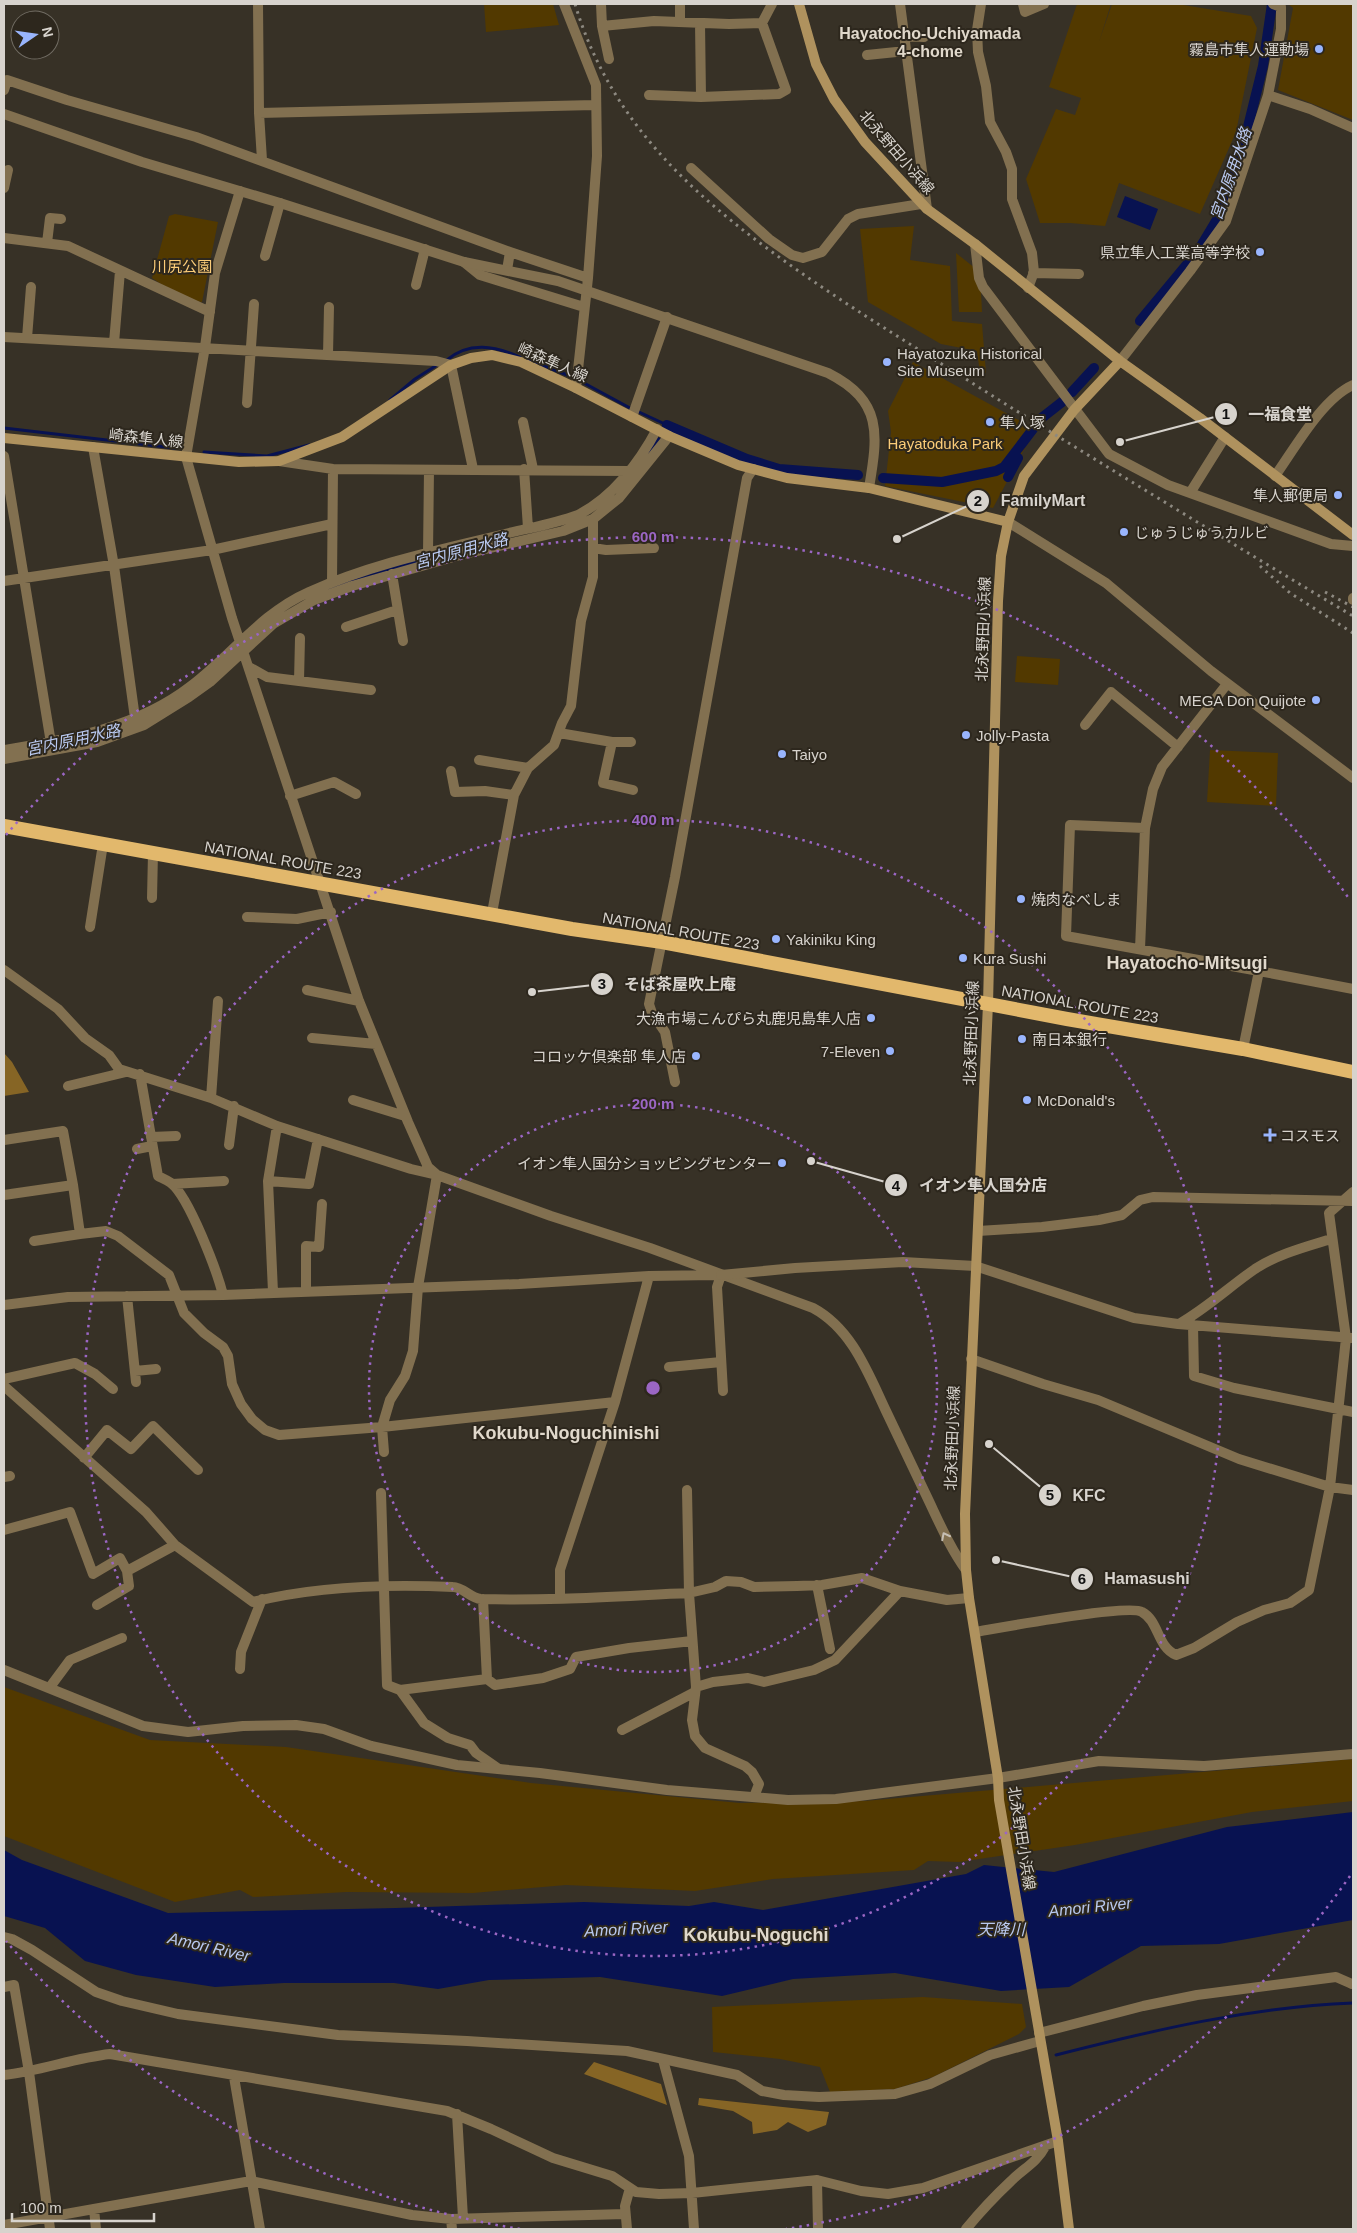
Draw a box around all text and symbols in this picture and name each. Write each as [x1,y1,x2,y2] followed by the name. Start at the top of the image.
[10,10,60,60] north arrow
[39,25,57,39] text: N
[839,25,1021,60] district label: Hayatocho-Uchiyamada 4-chome
[1189,41,1309,58] place label: 霧島市隼人運動場
[1313,43,1325,55] marker: 霧島市隼人運動場
[856,107,938,197] street label: 北永野田小浜線
[1207,124,1255,222] water label: 宮内原用水路
[1100,244,1250,261] place label: 県立隼人工業高等学校
[1254,246,1266,258] marker: 県立隼人工業高等学校
[152,258,212,275] park label: 川尻公園
[515,339,591,385] street label: 崎森隼人線
[897,345,1042,379] place label: Hayatozuka Historical Site Museum
[881,356,893,368] marker: Hayatozuka Historical Site Museum
[1213,399,1322,430] callout: 一福食堂
[1222,405,1230,422] text: 1
[1248,406,1312,423] text: 一福食堂
[1000,414,1045,431] place label: 隼人塚
[984,416,996,428] marker: 隼人塚
[108,426,184,450] street label: 崎森隼人線
[887,435,1003,452] park label: Hayatoduka Park
[965,485,1095,516] callout: FamilyMart
[1253,487,1328,504] place label: 隼人郵便局
[1332,489,1344,501] marker: 隼人郵便局
[974,492,982,509] text: 2
[1001,492,1086,509] text: FamilyMart
[1134,524,1269,541] place label: じゅうじゅうカルビ
[1118,526,1130,538] marker: じゅうじゅうカルビ
[632,528,674,545] text: 600 m
[412,530,511,572] water label: 宮内原用水路
[973,576,993,682] street label: 北永野田小浜線
[1179,692,1306,709] place label: MEGA Don Quijote
[1310,694,1322,706] marker: MEGA Don Quijote
[24,721,124,758] water label: 宮内原用水路
[976,727,1050,744] place label: Jolly-Pasta
[960,729,972,741] marker: Jolly-Pasta
[792,746,827,763] place label: Taiyo
[776,748,788,760] marker: Taiyo
[632,811,674,828] text: 400 m
[203,838,363,882] street label: NATIONAL ROUTE 223
[1031,891,1121,908] place label: 焼肉なべしま
[1015,893,1027,905] marker: 焼肉なべしま
[601,909,761,953] street label: NATIONAL ROUTE 223
[786,931,876,948] place label: Yakiniku King
[770,933,782,945] marker: Yakiniku King
[973,950,1046,967] place label: Kura Sushi
[957,952,969,964] marker: Kura Sushi
[1106,953,1268,973] district label: Hayatocho-Mitsugi
[589,969,746,1000] callout: そば茶屋吹上庵
[598,975,606,992] text: 3
[624,976,736,993] text: そば茶屋吹上庵
[961,980,981,1086] street label: 北永野田小浜線
[1000,982,1160,1026] street label: NATIONAL ROUTE 223
[636,1010,861,1027] place label: 大漁市場こんぴら丸鹿児島隼人店
[865,1012,877,1024] marker: 大漁市場こんぴら丸鹿児島隼人店
[1032,1031,1107,1048] place label: 南日本銀行
[1016,1033,1028,1045] marker: 南日本銀行
[821,1043,880,1060] place label: 7-Eleven
[884,1045,896,1057] marker: 7-Eleven
[532,1048,686,1065] place label: コロッケ倶楽部 隼人店
[690,1050,702,1062] marker: コロッケ倶楽部 隼人店
[1037,1092,1115,1109] place label: McDonald's
[1021,1094,1033,1106] marker: McDonald's
[632,1095,674,1112] text: 200 m
[1280,1127,1340,1144] place label: コスモス
[1264,1129,1276,1141] marker: コスモス
[517,1155,772,1172] place label: イオン隼人国分ショッピングセンター
[776,1157,788,1169] marker: イオン隼人国分ショッピングセンター
[884,1170,1057,1201] callout: イオン隼人国分店
[892,1177,901,1194] text: 4
[919,1177,1047,1194] text: イオン隼人国分店
[644,1379,662,1397] centre of rings
[942,1385,962,1491] street label: 北永野田小浜線
[473,1423,659,1443] district label: Kokubu-Noguchinishi
[1037,1480,1115,1511] callout: KFC
[1046,1486,1054,1503] text: 5
[1073,1487,1106,1504] text: KFC
[941,1532,951,1541] one-way arrow
[1070,1563,1200,1594] callout: Hamasushi
[1078,1570,1086,1587] text: 6
[1104,1570,1190,1587] text: Hamasushi
[1005,1785,1039,1891] street label: 北永野田小浜線
[1047,1894,1133,1920] water label: Amori River
[583,1918,669,1940] water label: Amori River
[977,1921,1027,1938] water label: 天降川
[684,1925,828,1945] district label: Kokubu-Noguchi
[165,1929,252,1965] water label: Amori River
[12,2190,155,2222] scale bar
[20,2199,62,2216] text: 100 m

